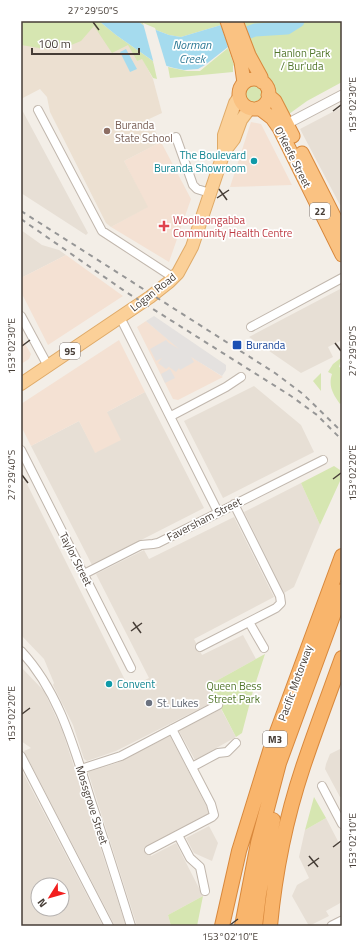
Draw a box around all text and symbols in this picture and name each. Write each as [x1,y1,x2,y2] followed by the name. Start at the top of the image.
[68,3,118,18] text: 27°29'50"S
[32,30,139,56] scale bar
[38,34,71,53] text: 100 m
[173,35,212,68] water label: Norman Creek
[274,45,331,74] park label: Hanlon Park / Bur'uda
[345,76,360,133] text: 153°02'30"E
[115,117,173,146] place label: Buranda State School
[271,124,315,190] street label: O'Keefe Street
[102,126,112,136] marker: Buranda State School
[154,147,246,176] place label: The Boulevard Buranda Showroom
[249,156,259,166] marker: The Boulevard Buranda Showroom
[310,203,330,219] road number: 22
[173,212,293,241] place label: Woolloongabba Community Health Centre
[158,220,170,232] marker: Woolloongabba Community Health Centre
[127,269,179,315] street label: Logan Road
[4,317,19,374] text: 153°02'30"E
[345,326,360,376] text: 27°29'50"S
[246,337,286,353] place label: Buranda
[231,339,243,351] marker: Buranda
[60,343,80,359] road number: 95
[345,444,360,501] text: 153°02'20"E
[4,450,19,500] text: 27°29'40"S
[164,493,244,545] street label: Faversham Street
[56,529,96,589] street label: Taylor Street
[274,642,316,723] street label: Pacific Motorway
[117,676,155,692] place label: Convent
[206,678,262,707] park label: Queen Bess Street Park
[104,679,114,689] marker: Convent
[4,685,19,742] text: 153°02'20"E
[157,695,198,711] place label: St. Lukes
[144,698,154,708] marker: St. Lukes
[263,731,287,747] road number: M3
[72,764,112,846] street label: Mossgrove Street
[345,812,360,869] text: 153°02'10"E
[30,877,70,917] north arrow
[33,895,51,911] text: N
[202,929,259,944] text: 153°02'10"E

